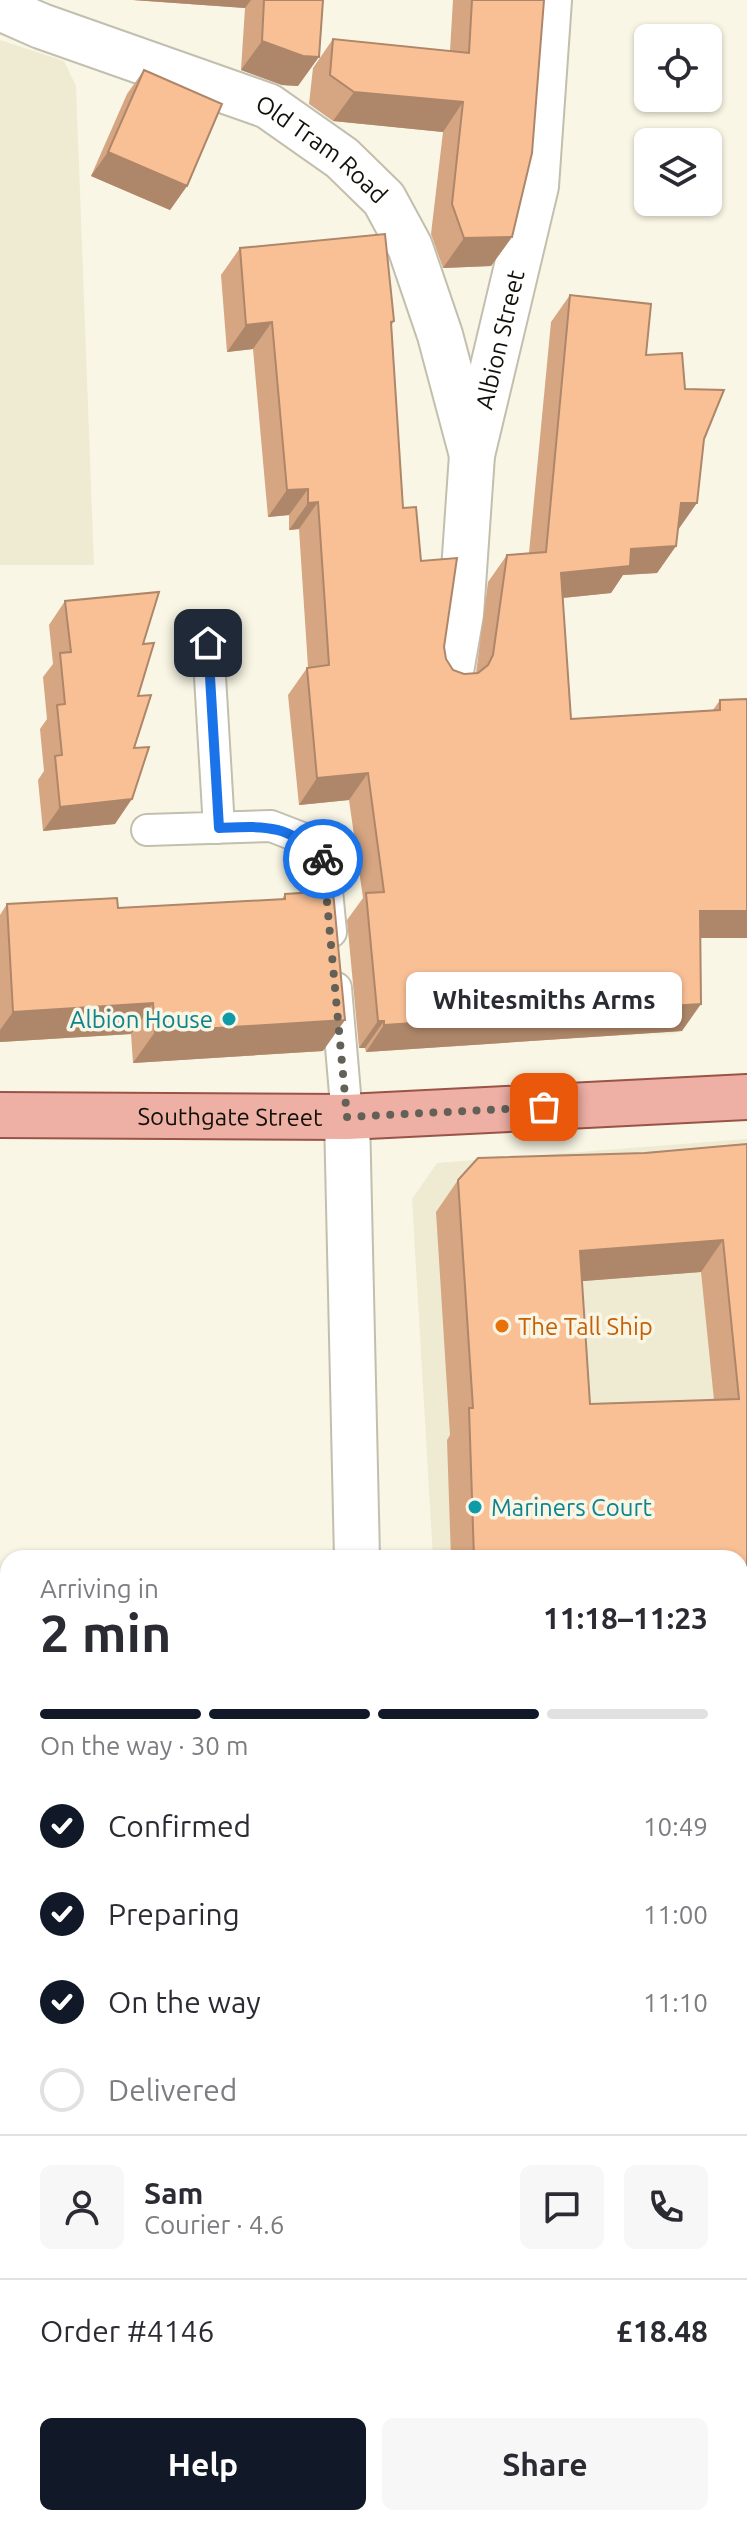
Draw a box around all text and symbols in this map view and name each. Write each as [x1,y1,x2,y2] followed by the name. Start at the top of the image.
[634,24,722,216] map controls
[634,24,722,112] button: locate
[253,89,393,208] street label: Old Tram Road
[634,128,722,216] button: layers
[470,267,529,412] street label: Albion Street
[174,609,242,677] pin
[186,621,230,665] icon: home
[283,819,363,899] courier
[301,837,345,881] icon: bike
[406,971,682,1027] callout: Whitesmiths Arms
[432,985,656,1014] text: Whitesmiths Arms
[70,1006,213,1033] place label: Albion House
[220,1010,238,1028] marker: Albion House
[510,1073,578,1141] pin
[522,1085,566,1129] icon: bag
[138,1102,323,1130] street label: Southgate Street
[518,1313,653,1340] place label: The Tall Ship
[493,1317,511,1335] marker: The Tall Ship
[491,1494,653,1521] place label: Mariners Court
[466,1498,484,1516] marker: Mariners Court
[40,1574,159,1603] text: Arriving in
[543,1601,708,1635] text: 11:18–11:23
[40,1604,171,1662] text: 2 min
[40,1731,248,1760] text: On the way · 30 m
[40,1804,84,1848] icon: check
[108,1809,251,1843] text: Confirmed
[643,1812,708,1841] text: 10:49
[40,1892,84,1936] icon: check
[108,1897,240,1931] text: Preparing
[643,1900,708,1929] text: 11:00
[40,1980,84,2024] icon: check
[108,1985,261,2019] text: On the way
[643,1988,708,2017] text: 11:10
[108,2073,237,2107] text: Delivered
[40,2165,124,2249] button: person
[520,2165,604,2249] button: chat
[624,2165,708,2249] button: phone
[144,2176,203,2210] text: Sam
[144,2210,284,2239] text: Courier · 4.6
[40,2314,214,2348] text: Order #4146
[616,2314,708,2348] text: £18.48
[40,2418,366,2510] button: Help
[382,2418,708,2510] button: Share

